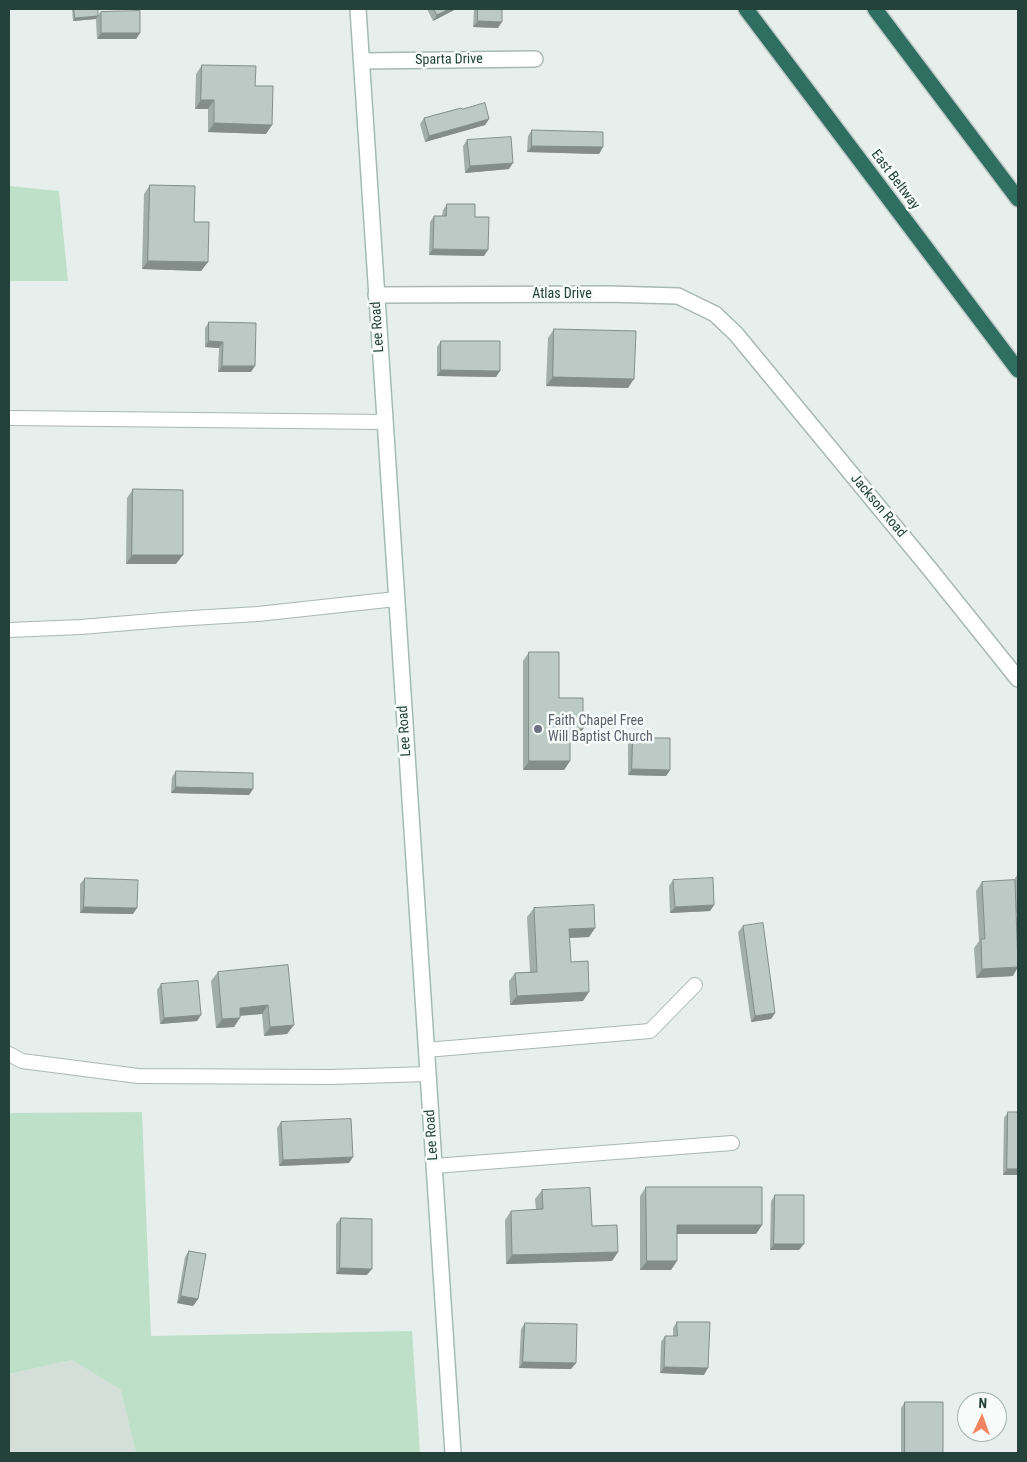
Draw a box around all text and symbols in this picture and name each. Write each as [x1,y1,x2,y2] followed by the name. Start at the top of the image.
[415,51,483,69] street label: Sparta Drive
[867,147,923,213] street label: East Beltway
[532,286,592,302] street label: Atlas Drive
[368,301,388,353] street label: Lee Road
[847,471,909,541] street label: Jackson Road
[395,705,415,757] street label: Lee Road
[548,713,653,746] place label: Faith Chapel Free Will Baptist Church
[532,723,544,735] marker: Faith Chapel Free Will Baptist Church
[422,1109,442,1161] street label: Lee Road
[957,1392,1007,1442] north arrow
[978,1395,987,1411] text: N

